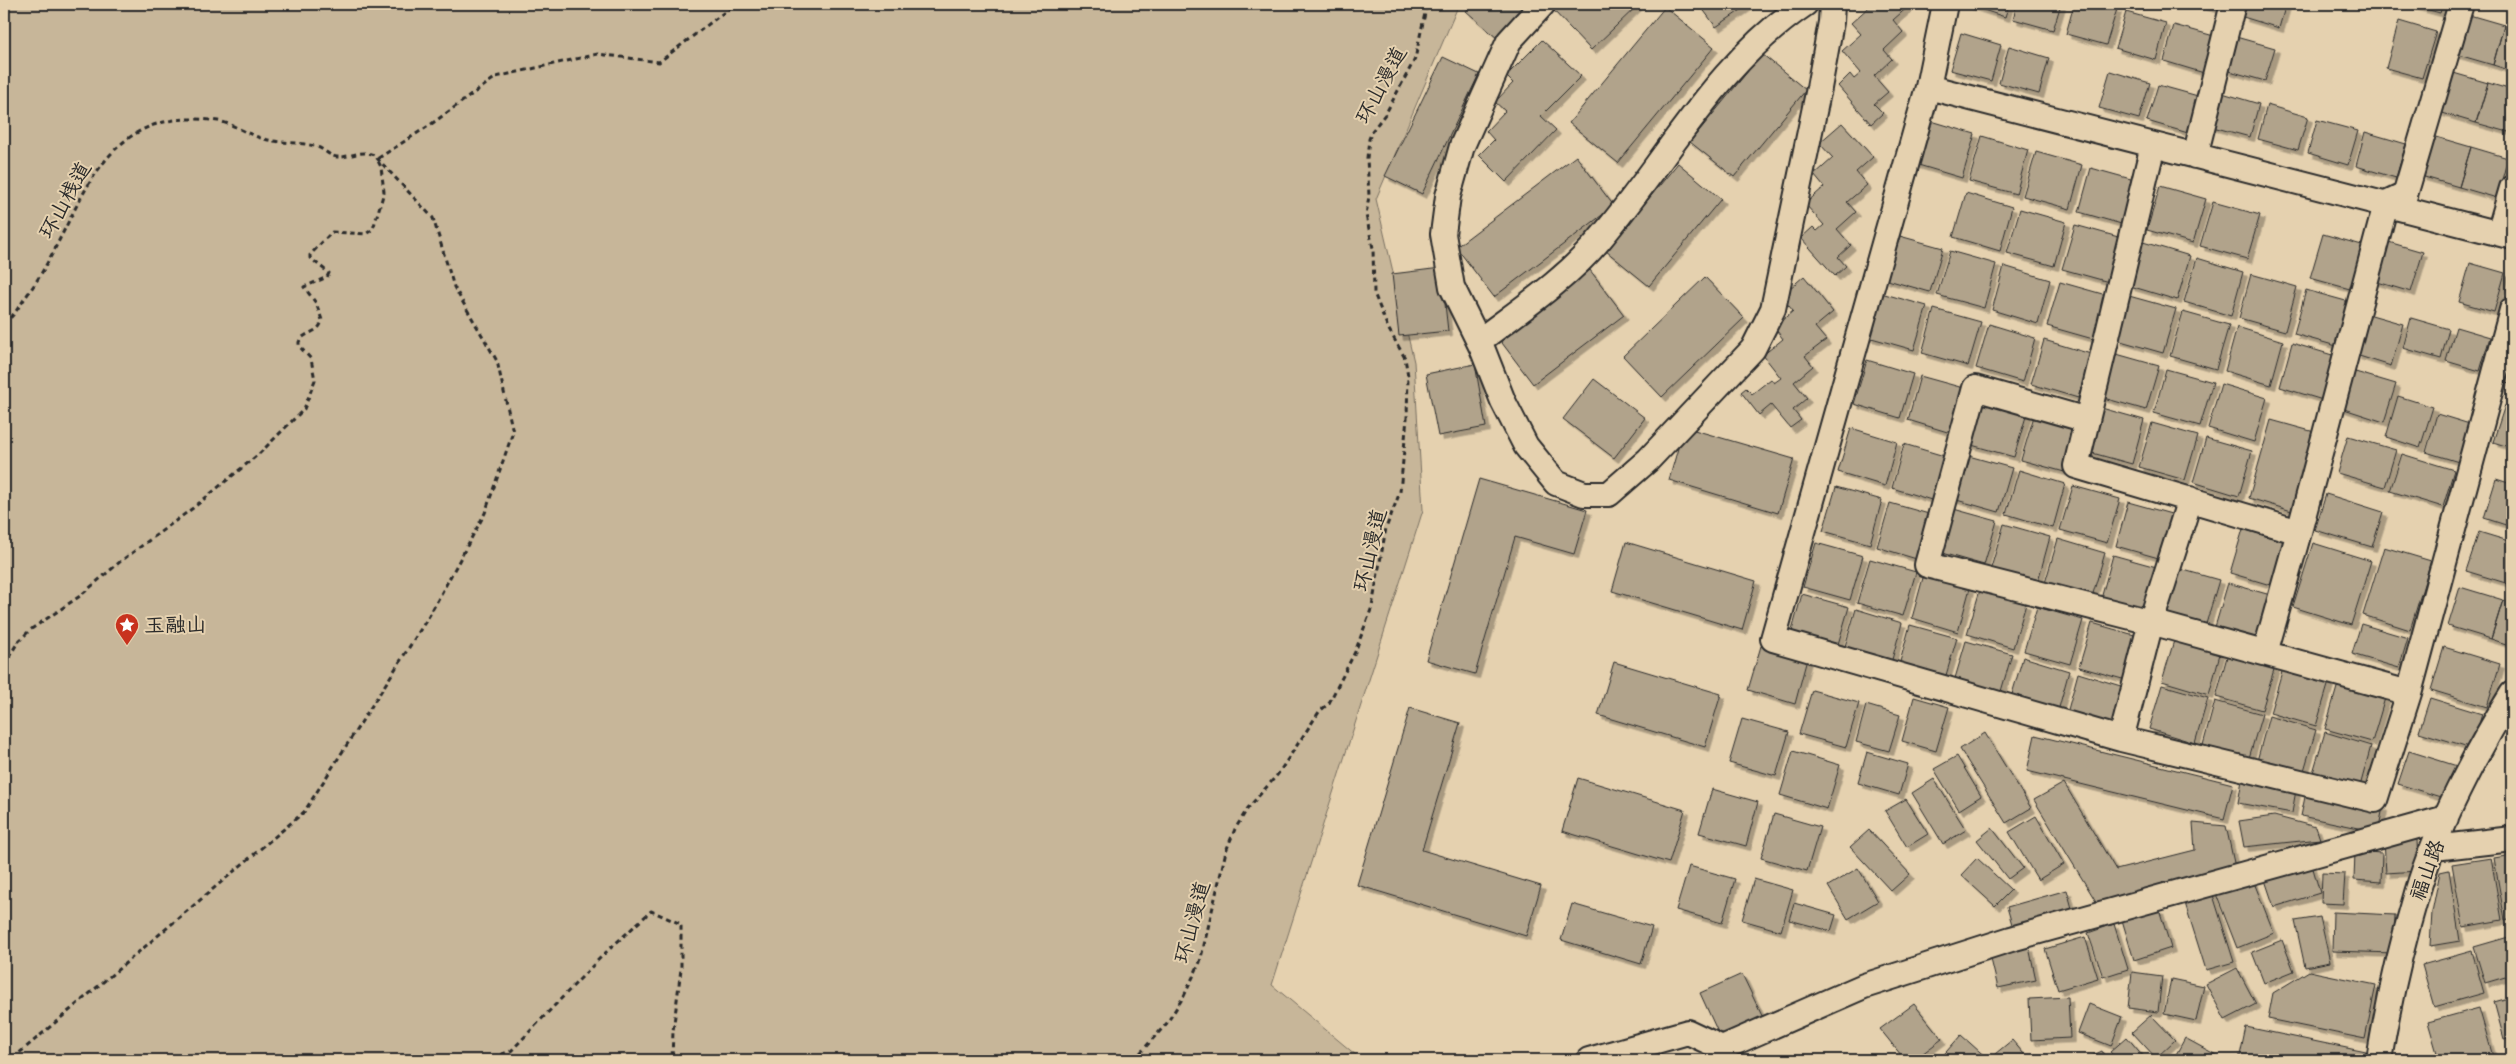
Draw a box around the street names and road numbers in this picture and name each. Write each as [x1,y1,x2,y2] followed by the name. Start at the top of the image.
[1350,42,1412,128] street label: 环山漫道
[33,157,97,243] street label: 环山栈道
[1348,506,1392,594] street label: 环山漫道
[2404,836,2450,904] street label: 福山路
[1169,878,1215,966] street label: 环山漫道

